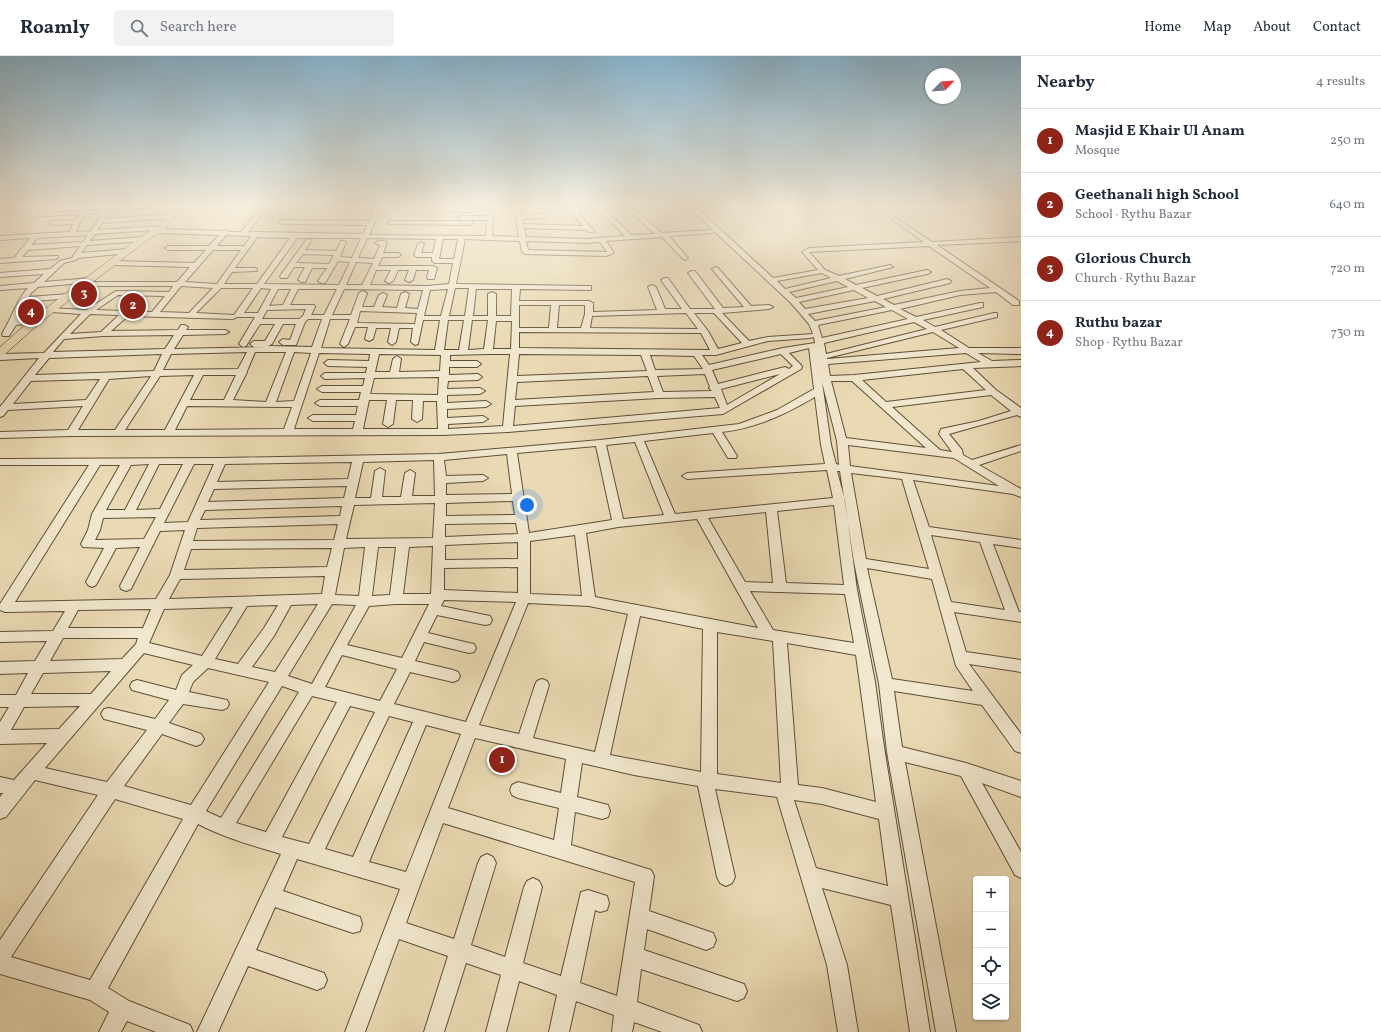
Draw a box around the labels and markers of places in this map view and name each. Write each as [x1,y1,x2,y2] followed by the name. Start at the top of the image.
[71,279,97,309] pin: 3
[120,291,146,321] pin: 2
[18,297,44,327] pin: 4
[489,745,515,775] pin: 1

